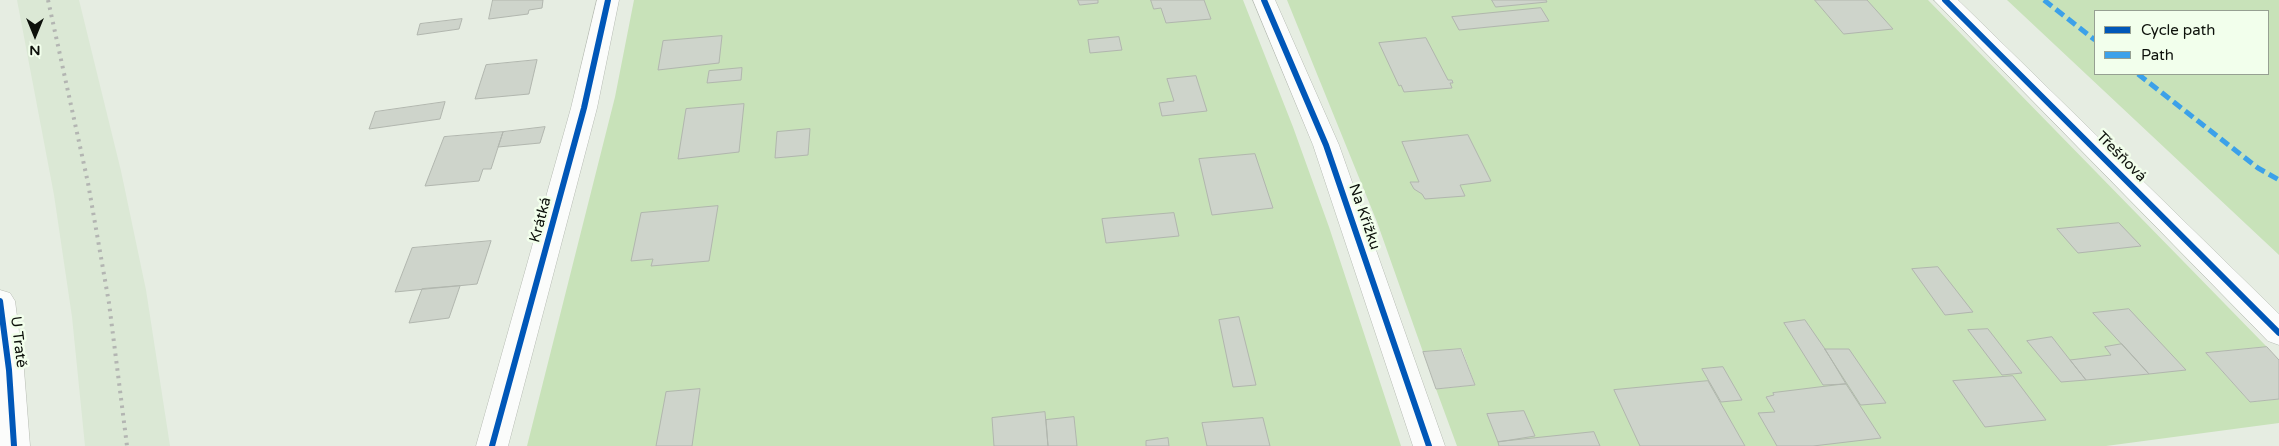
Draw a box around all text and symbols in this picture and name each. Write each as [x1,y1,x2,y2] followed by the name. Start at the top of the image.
[10,10,60,60] north arrow
[2094,10,2269,75] legend
[2141,21,2215,39] text: Cycle path
[29,42,41,59] text: N
[2141,46,2174,64] text: Path
[2092,128,2150,186] street label: Třešňová
[1344,182,1384,252] street label: Na Křížku
[526,195,556,245] street label: Krátká
[6,315,30,369] street label: U Tratě

